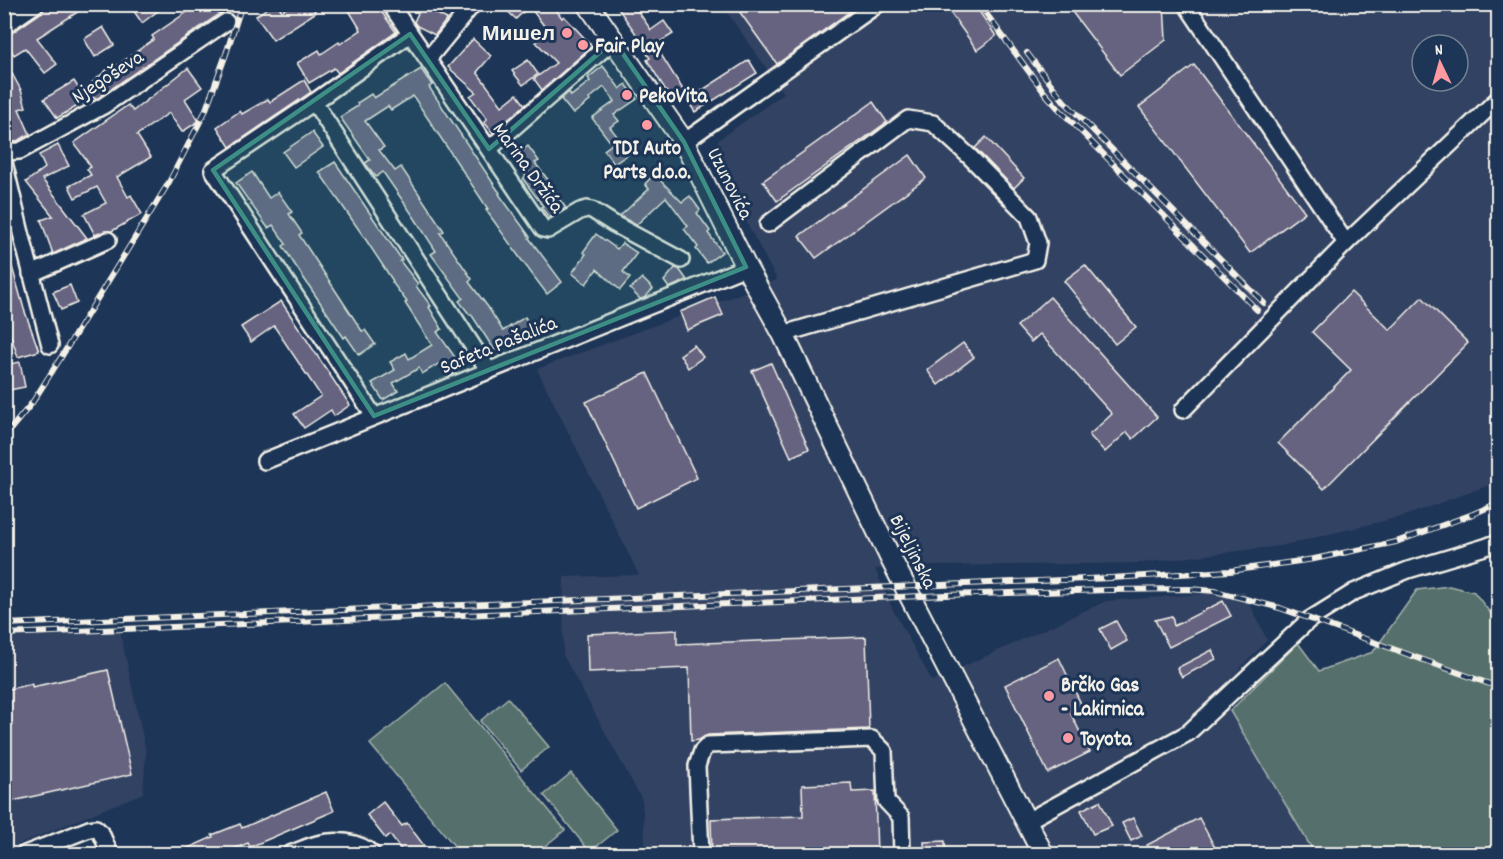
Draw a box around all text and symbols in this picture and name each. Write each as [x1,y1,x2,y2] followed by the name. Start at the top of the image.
[482,21,555,51] place label: Мишел
[560,26,574,40] marker: Мишел
[595,33,665,63] place label: Fair Play
[1410,33,1470,93] north arrow
[576,38,590,52] marker: Fair Play
[1434,39,1444,62] text: N
[67,43,152,113] street label: Njegoševa
[639,83,708,113] place label: PekoVita
[620,88,634,102] marker: PekoVita
[483,117,571,221] street label: Marina Držića
[640,118,654,132] marker: TDI Auto Parts d.o.o.
[603,135,691,189] place label: TDI Auto Parts d.o.o.
[697,143,760,227] street label: Uzunovića
[436,309,563,384] street label: Safeta Pašalića
[880,510,943,596] street label: Bijeljinska
[1061,672,1145,726] place label: Brčko Gas - Lakirnica
[1042,689,1056,703] marker: Brčko Gas - Lakirnica
[1080,726,1132,756] place label: Toyota
[1061,731,1075,745] marker: Toyota

